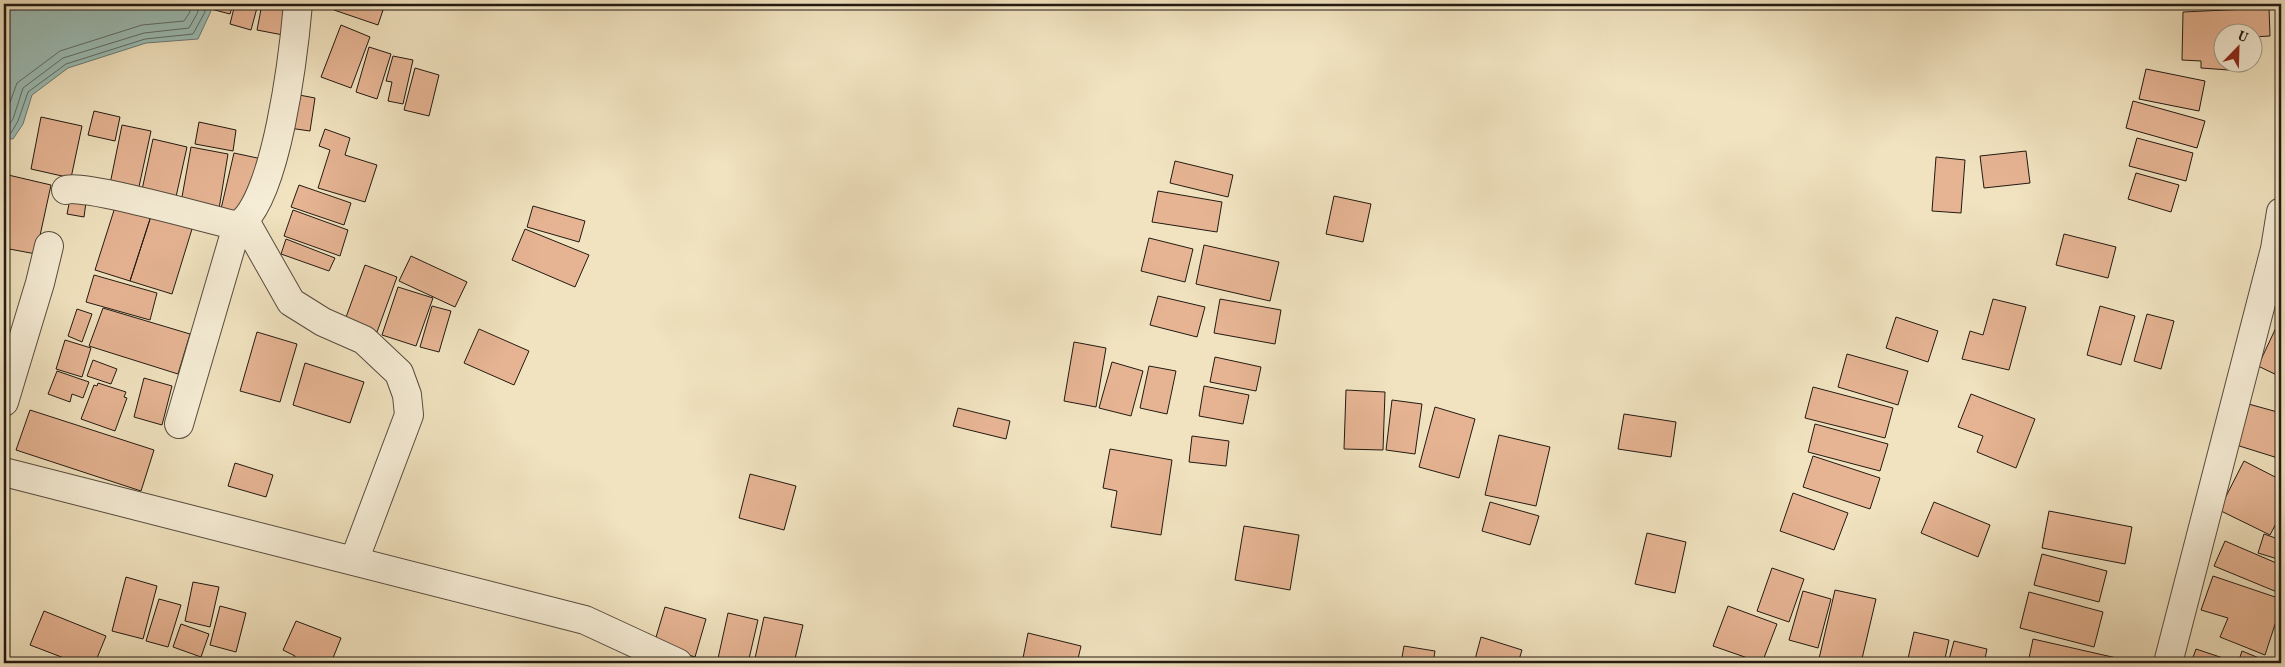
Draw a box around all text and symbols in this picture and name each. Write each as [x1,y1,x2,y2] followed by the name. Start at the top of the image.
[2212,22,2262,72] north arrow
[2234,27,2251,48] text: U

